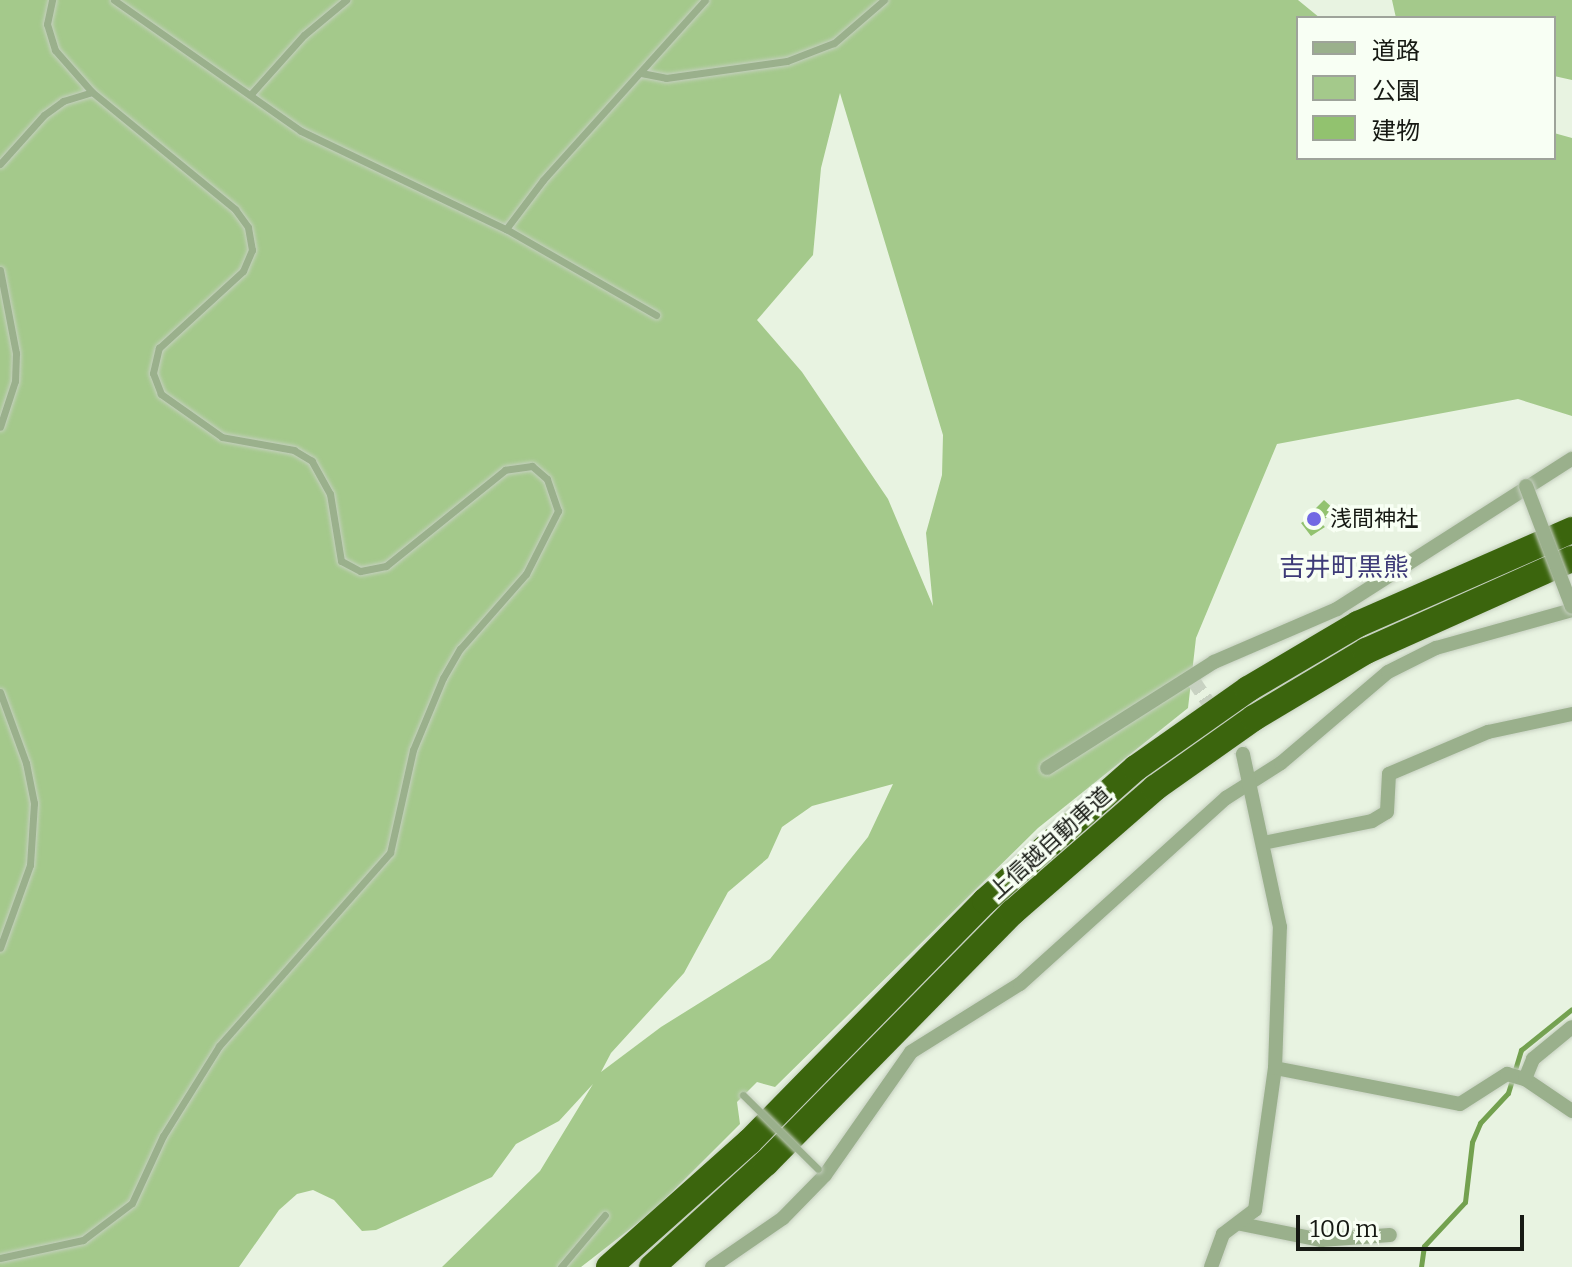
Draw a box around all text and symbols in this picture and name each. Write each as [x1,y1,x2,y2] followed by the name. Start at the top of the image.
[1296,16,1556,160] legend
[1372,37,1420,65] text: 道路
[1372,77,1420,105] text: 公園
[1372,117,1420,145] text: 建物
[1330,506,1418,532] place label: 浅間神社
[1305,510,1323,528] marker: 浅間神社
[1279,552,1409,584] district label: 吉井町黒熊
[984,782,1116,904] street label: 上信越自動車道
[1300,1199,1528,1249] scale bar
[1310,1215,1378,1243] text: 100 m

